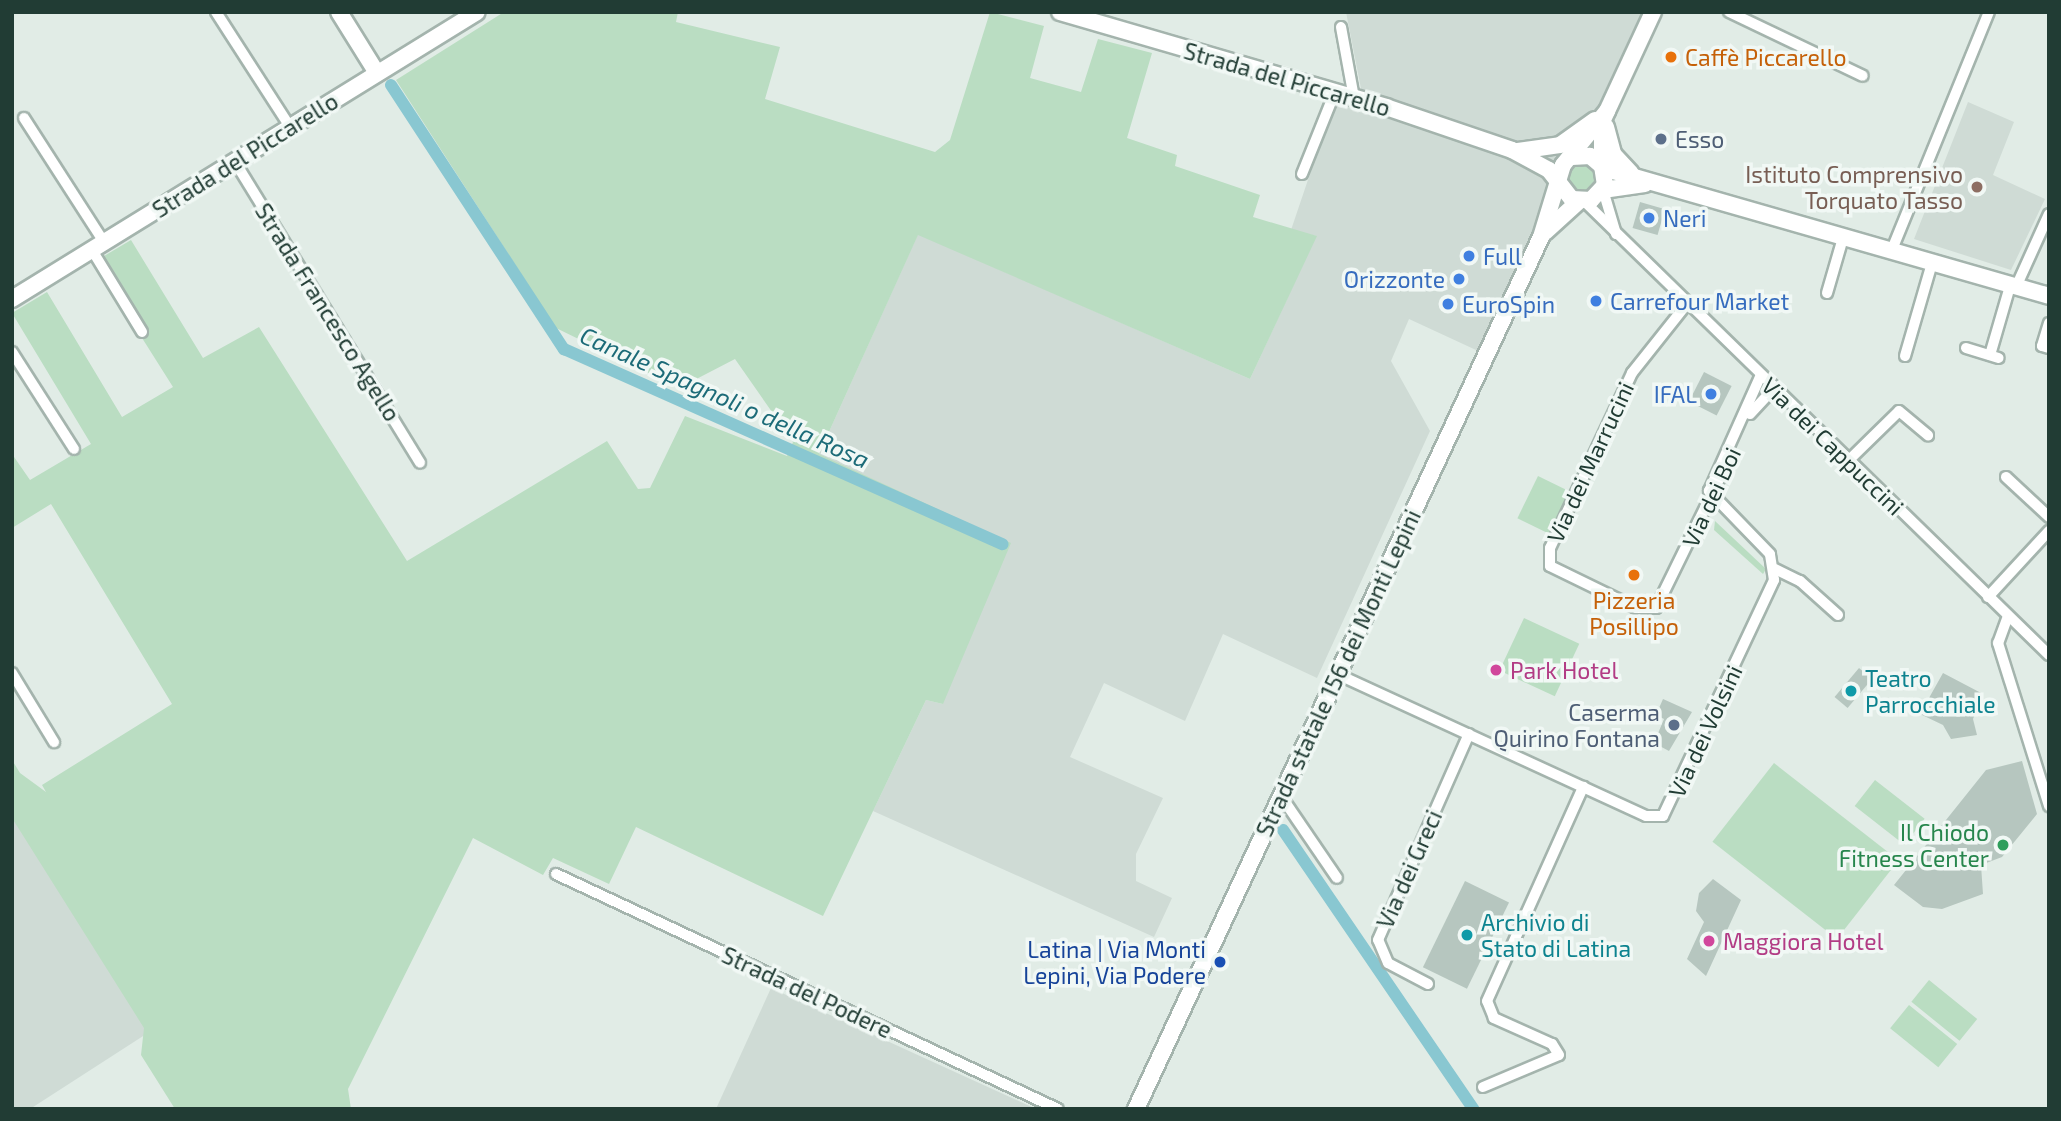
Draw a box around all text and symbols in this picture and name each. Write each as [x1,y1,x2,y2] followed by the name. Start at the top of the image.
[1180,36,1394,122] street label: Strada del Piccarello
[1685,43,1847,71] place label: Caffè Piccarello
[1663,49,1679,65] marker: Caffè Piccarello
[147,87,343,223] street label: Strada del Piccarello
[1675,125,1724,153] place label: Esso
[1653,131,1669,147] marker: Esso
[1745,160,1963,214] place label: Istituto Comprensivo Torquato Tasso
[1969,179,1985,195] marker: Istituto Comprensivo Torquato Tasso
[250,198,406,426] street label: Strada Francesco Agello
[1663,204,1706,232] place label: Neri
[1641,210,1657,226] marker: Neri
[1483,242,1522,270] place label: Full
[1461,248,1477,264] marker: Full
[1344,265,1445,293] place label: Orizzonte
[1451,271,1467,287] marker: Orizzonte
[1610,287,1790,315] place label: Carrefour Market
[1462,290,1555,318] place label: EuroSpin
[1588,293,1604,309] marker: Carrefour Market
[1440,296,1456,312] marker: EuroSpin
[576,320,874,474] water label: Canale Spagnoli o della Rosa
[1756,371,1910,521] street label: Via dei Cappuccini
[1541,377,1639,547] street label: Via dei Marrucini
[1654,380,1697,408] place label: IFAL
[1703,386,1719,402] marker: IFAL
[1676,443,1746,551] street label: Via dei Boi
[1250,505,1426,841] street label: Strada statale 156 dei Monti Lepini
[1626,567,1642,583] marker: Pizzeria Posillipo
[1589,586,1679,640] place label: Pizzeria Posillipo
[1510,656,1619,684] place label: Park Hotel
[1662,660,1748,802] street label: Via dei Volsini
[1488,662,1504,678] marker: Park Hotel
[1865,664,1996,718] place label: Teatro Parrocchiale
[1843,683,1859,699] marker: Teatro Parrocchiale
[1493,698,1660,752] place label: Caserma Quirino Fontana
[1666,717,1682,733] marker: Caserma Quirino Fontana
[1371,806,1447,932] street label: Via dei Greci
[1839,818,1989,872] place label: Il Chiodo Fitness Center
[1995,837,2011,853] marker: Il Chiodo Fitness Center
[1481,908,1631,962] place label: Archivio di Stato di Latina
[1459,927,1475,943] marker: Archivio di Stato di Latina
[1723,927,1884,955] place label: Maggiora Hotel
[1701,933,1717,949] marker: Maggiora Hotel
[1023,935,1206,989] place label: Latina | Via Monti Lepini, Via Podere
[717,940,897,1044] street label: Strada del Podere
[1212,954,1228,970] marker: Latina | Via Monti Lepini, Via Podere

